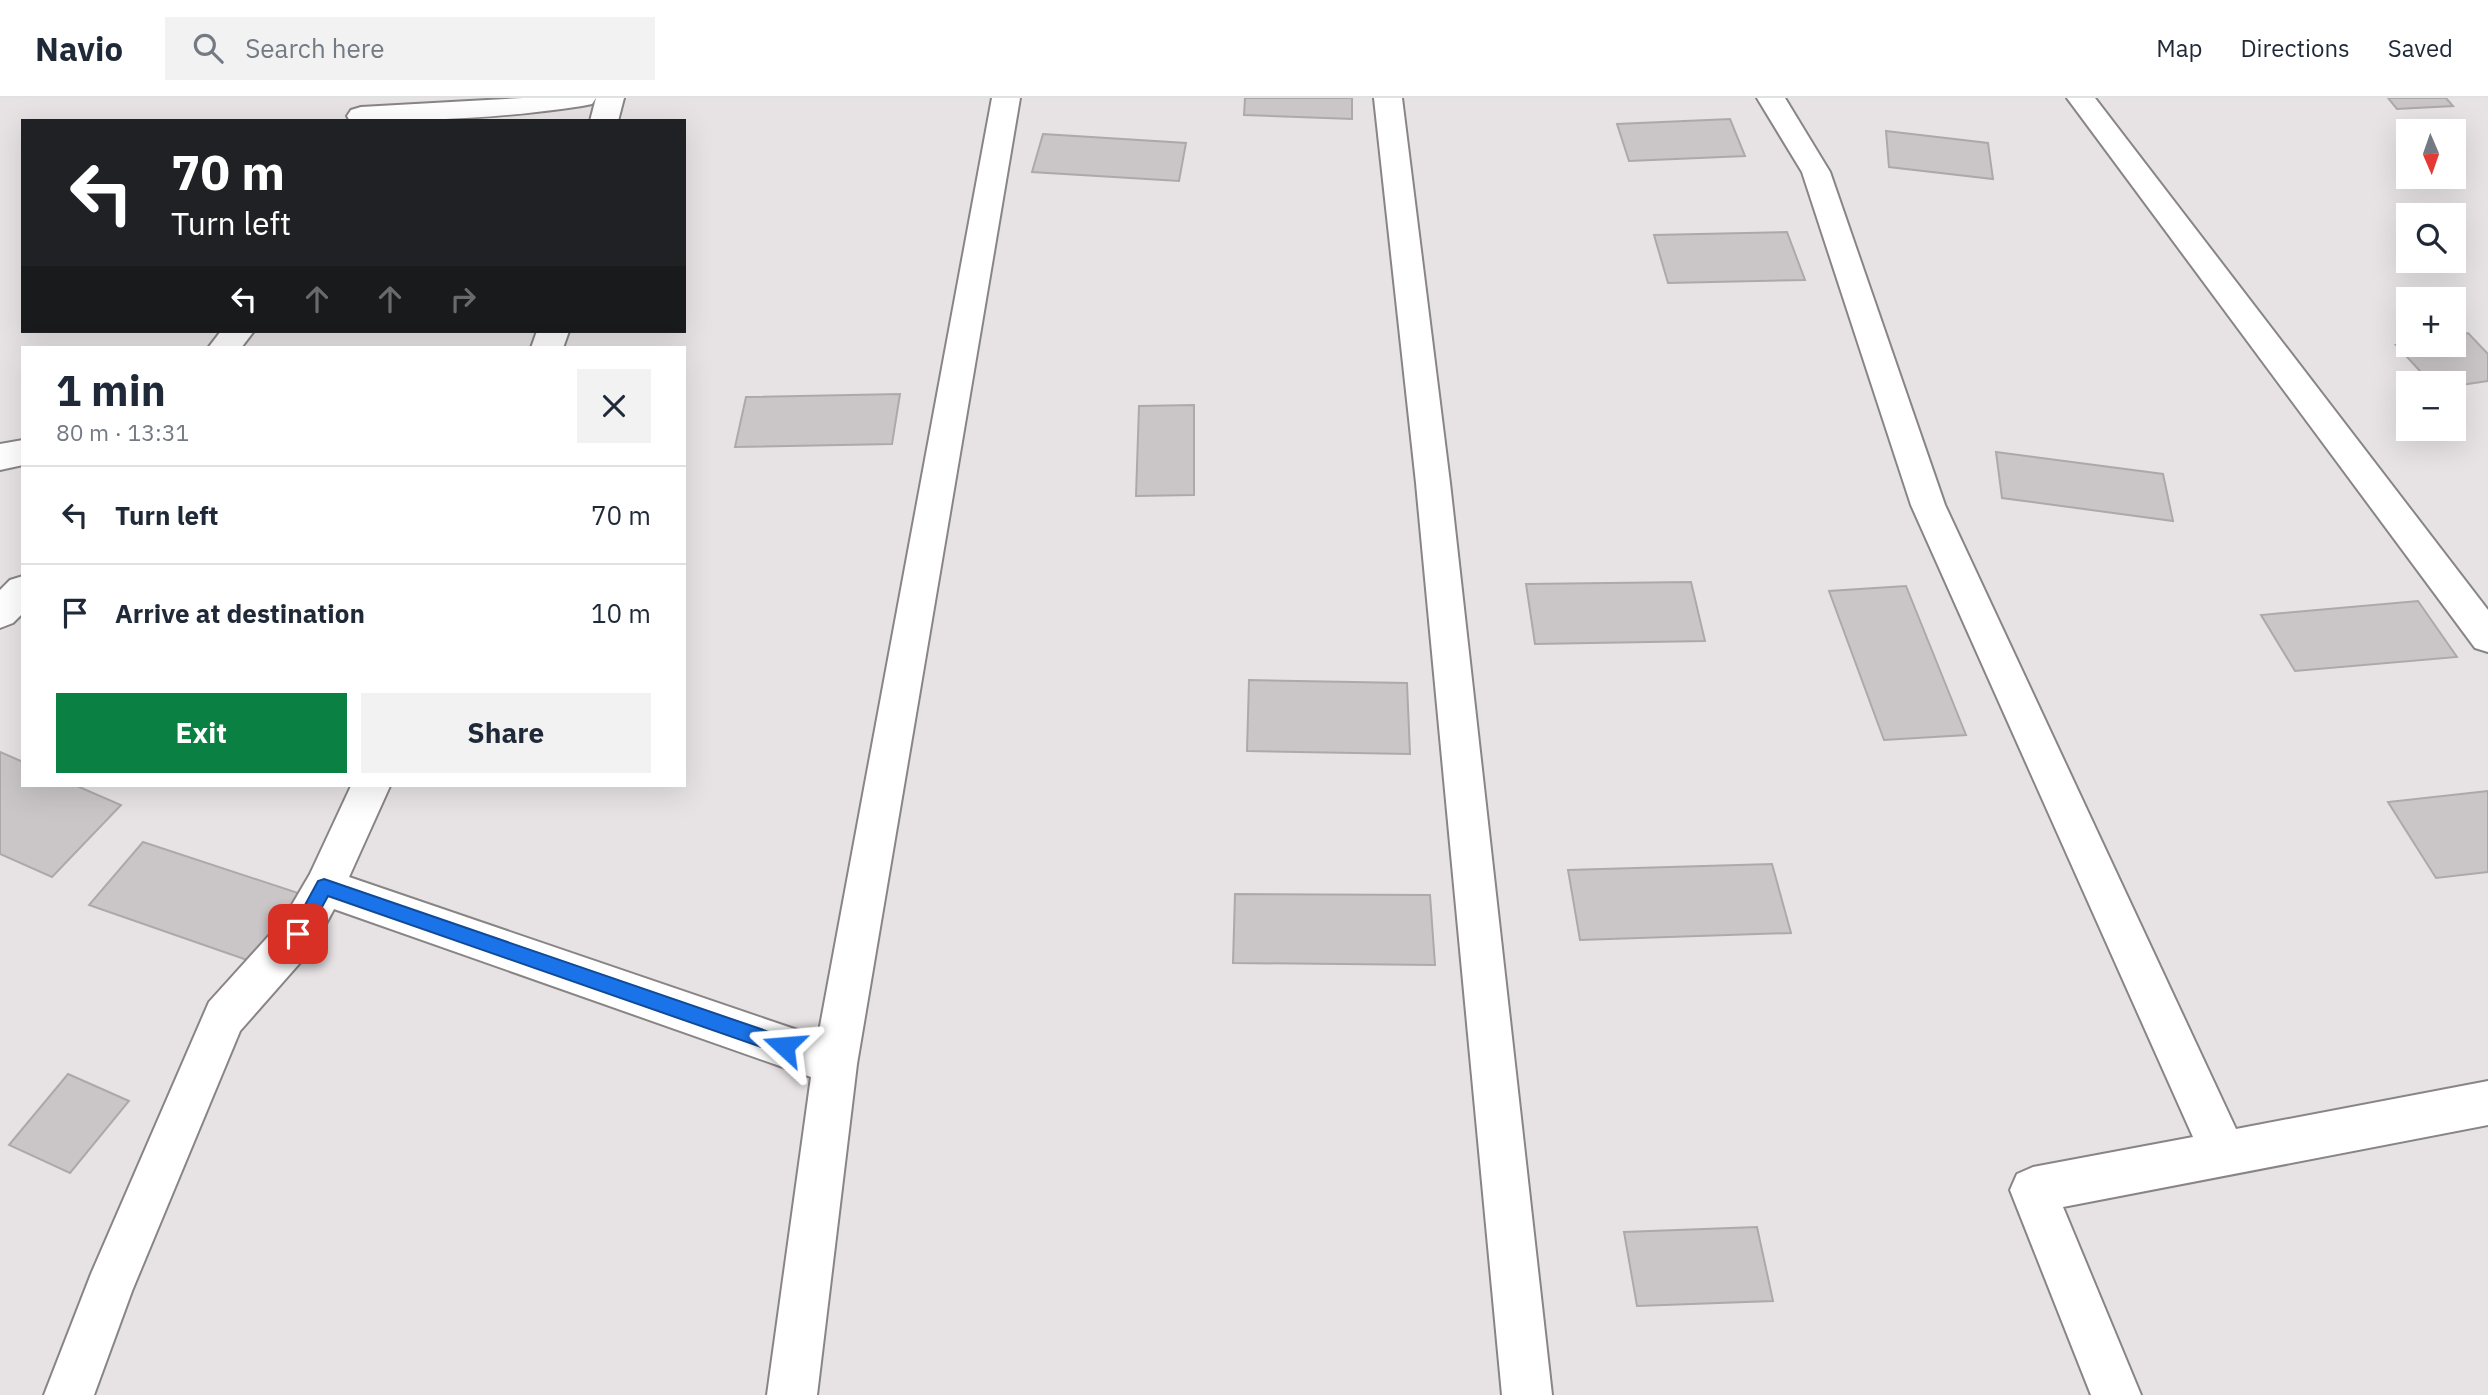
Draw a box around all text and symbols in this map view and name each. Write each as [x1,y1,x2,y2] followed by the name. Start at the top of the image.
[165,17,655,80] search box
[35,27,123,70] text: Navio
[189,29,227,67] icon: search
[245,31,385,65] text: Search here
[2156,32,2202,64] text: Map
[2240,32,2350,64] text: Directions
[2388,32,2453,64] text: Saved
[2396,119,2466,189] north arrow
[2396,119,2466,441] map controls
[171,140,285,203] text: 70 m
[56,147,147,238] icon: left
[171,202,291,244] text: Turn left
[2396,203,2466,273] button: search
[225,280,263,318] icon: left
[298,280,336,318] icon: ahead
[371,280,409,318] icon: ahead
[444,280,482,318] icon: right
[2396,287,2466,357] button: +
[56,363,166,418] text: 1 min
[577,369,651,443] button: close
[2396,371,2466,441] button: −
[56,417,189,447] text: 80 m · 13:31
[56,496,94,534] icon: left
[115,498,218,532] text: Turn left
[591,498,651,532] text: 70 m
[56,594,94,632] icon: arrive
[115,596,365,630] text: Arrive at destination
[591,596,651,630] text: 10 m
[56,693,347,773] button: Exit
[361,693,651,773] button: Share
[268,904,328,964] pin
[279,915,317,953] icon: arrive
[747,1009,821,1083] position arrow

